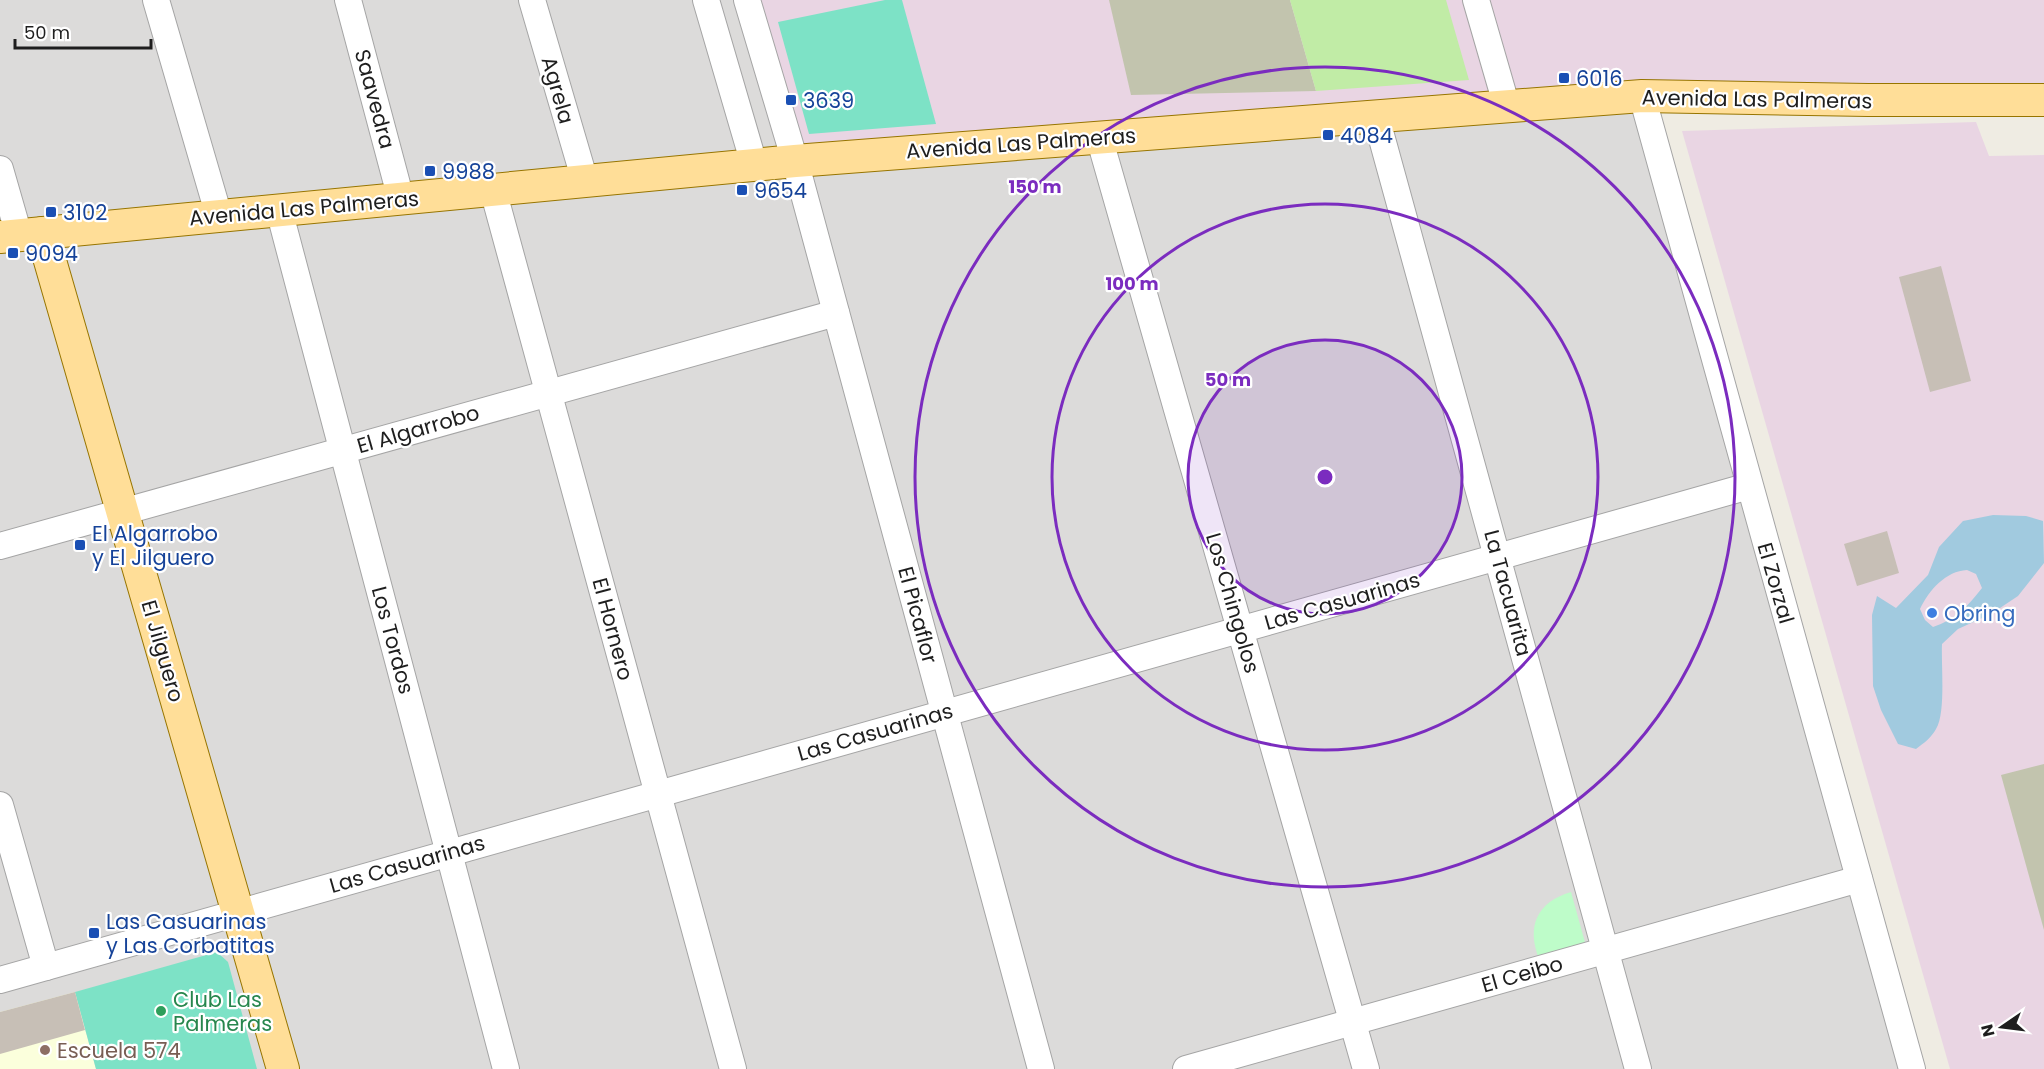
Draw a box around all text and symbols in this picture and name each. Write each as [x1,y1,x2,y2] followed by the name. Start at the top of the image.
[15,12,152,50] scale bar
[24,20,70,45] text: 50 m
[348,46,402,152] street label: Saavedra
[535,53,581,127] street label: Agrela
[1576,64,1623,93] place label: 6016
[1557,71,1571,85] marker: 6016
[1641,82,1873,116] street label: Avenida Las Palmeras
[803,86,854,115] place label: 3639
[784,93,798,107] marker: 3639
[905,120,1137,166] street label: Avenida Las Palmeras
[1340,121,1393,150] place label: 4084
[1321,128,1335,142] marker: 4084
[442,157,495,186] place label: 9988
[423,164,437,178] marker: 9988
[1008,174,1062,199] text: 150 m
[754,176,807,205] place label: 9654
[735,183,749,197] marker: 9654
[188,184,420,232] street label: Avenida Las Palmeras
[63,198,107,227] place label: 3102
[44,205,58,219] marker: 3102
[25,239,78,268] place label: 9094
[6,246,20,260] marker: 9094
[1105,271,1159,296] text: 100 m
[1205,367,1251,392] text: 50 m
[353,398,483,460] street label: El Algarrobo
[1315,467,1335,487] centre of rings
[92,519,218,572] place label: El Algarrobo y El Jilguero
[1477,527,1539,659] street label: La Tacuarita
[1199,530,1267,676] street label: Los Chingolos
[73,538,87,552] marker: El Algarrobo y El Jilguero
[1751,539,1801,627] street label: El Zorzal
[891,563,945,667] street label: El Picaflor
[1261,565,1423,637] street label: Las Casuarinas
[585,574,641,684] street label: El Hornero
[365,583,421,697] street label: Los Tordos
[135,597,191,705] street label: El Jilguero
[1944,599,2015,628] place label: Obring
[1925,606,1939,620] marker: Obring
[794,696,956,768] street label: Las Casuarinas
[326,828,488,900] street label: Las Casuarinas
[106,907,275,960] place label: Las Casuarinas y Las Corbatitas
[87,926,101,940] marker: Las Casuarinas y Las Corbatitas
[1478,949,1566,999] street label: El Ceibo
[173,985,272,1038] place label: Club Las Palmeras
[1972,997,2032,1057] north arrow
[154,1004,168,1018] marker: Club Las Palmeras
[1975,1022,2001,1039] text: N
[57,1036,181,1065] place label: Escuela 574
[38,1043,52,1057] marker: Escuela 574

